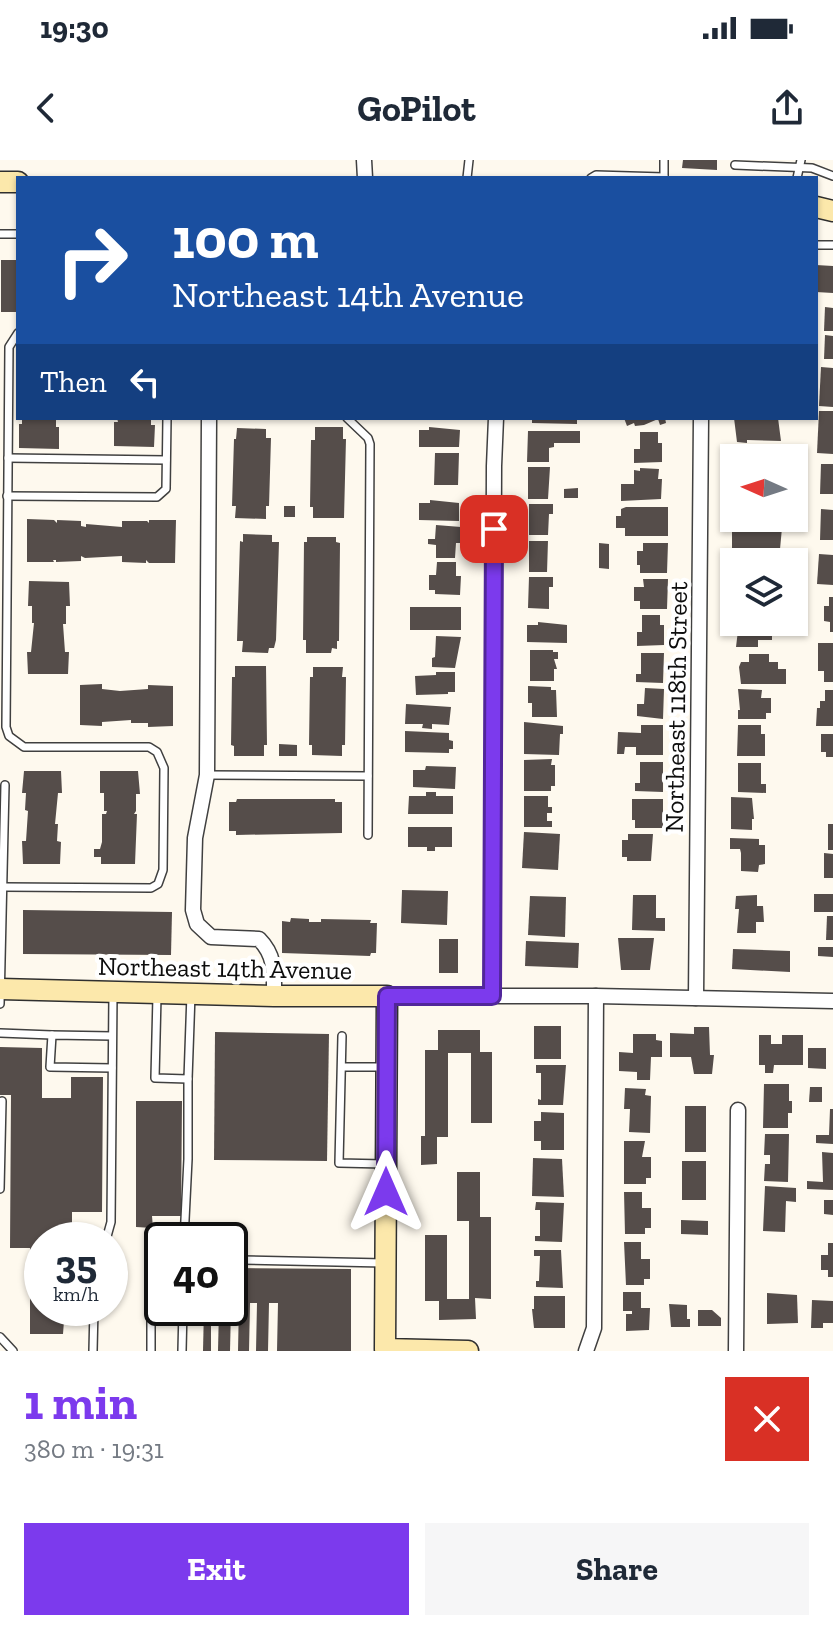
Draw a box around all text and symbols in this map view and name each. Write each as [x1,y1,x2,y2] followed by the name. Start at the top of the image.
[40,10,109,46] text: 19:30
[24,86,68,130] icon: back
[765,86,809,130] icon: share
[357,87,476,130] text: GoPilot
[172,205,319,272] text: 100 m
[40,208,144,312] icon: right
[172,273,524,316] text: Northeast 14th Avenue
[123,360,167,404] icon: left
[40,364,107,400] text: Then
[720,444,808,532] north arrow
[720,444,808,636] map controls
[460,495,528,563] pin
[472,507,516,551] icon: arrive
[720,548,808,636] button: layers
[658,581,694,833] street label: Northeast 118th Street
[98,950,352,986] street label: Northeast 14th Avenue
[344,1150,428,1234] position arrow
[144,1222,248,1326] speed limit sign: 40
[55,1240,97,1288] text: 35
[53,1282,99,1306] text: km/h
[24,1374,137,1431] text: 1 min
[725,1377,809,1461] button: close
[24,1433,164,1465] text: 380 m · 19:31
[24,1523,409,1615] button: Exit
[425,1523,809,1615] button: Share

